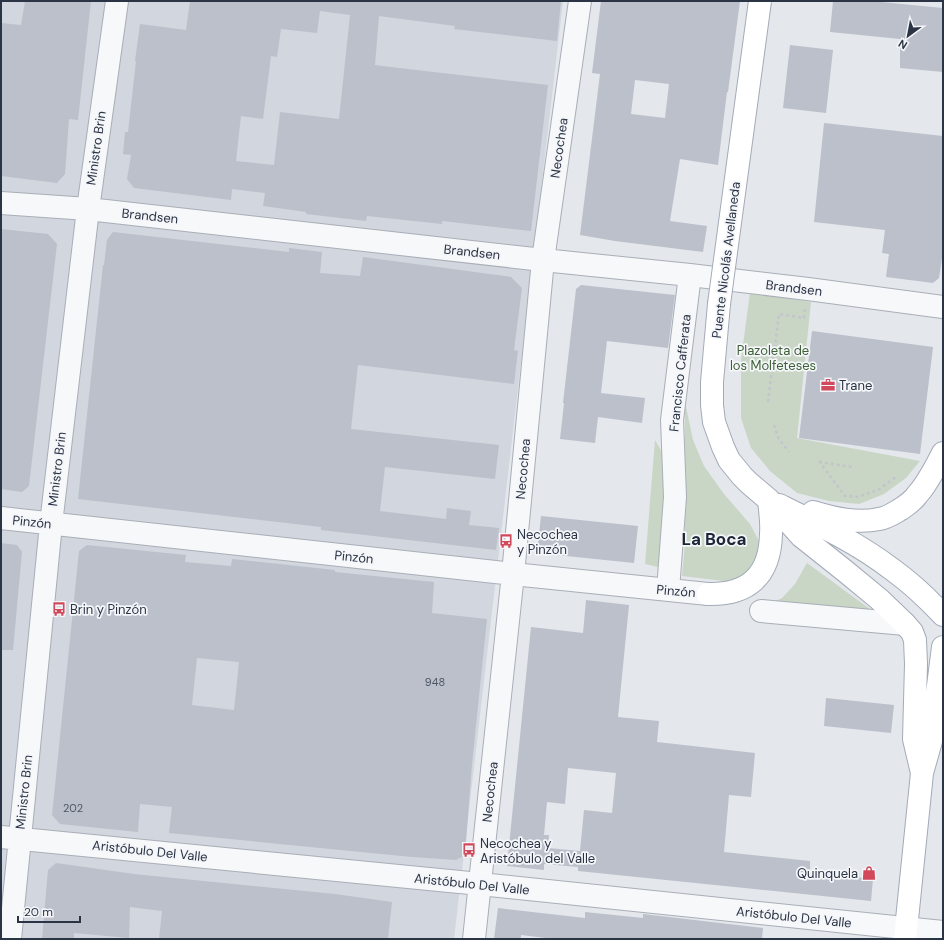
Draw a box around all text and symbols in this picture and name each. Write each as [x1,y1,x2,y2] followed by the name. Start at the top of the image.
[888,16,928,56] north arrow
[896,36,910,53] text: N
[82,110,110,186] street label: Ministro Brin
[546,117,572,179] street label: Necochea
[708,181,744,339] street label: Puente Nicolás Avellaneda
[121,205,179,227] street label: Brandsen
[443,241,501,263] street label: Brandsen
[765,276,823,300] street label: Brandsen
[665,313,695,433] street label: Francisco Cafferata
[730,342,816,374] park label: Plazoleta de los Molfeteses
[820,377,836,393] office icon: Trane
[839,377,872,394] place label: Trane
[44,431,70,507] street label: Ministro Brin
[512,438,534,500] street label: Necochea
[12,511,52,533] street label: Pinzón
[517,526,578,558] place label: Necochea y Pinzón
[682,528,746,550] district label: La Boca
[498,533,514,549] bus stop icon: Necochea y Pinzón
[334,546,374,568] street label: Pinzón
[656,581,696,601] street label: Pinzón
[51,601,67,617] bus stop icon: Brin y Pinzón
[70,601,147,618] place label: Brin y Pinzón
[425,675,445,689] house number: 948
[12,754,36,830] street label: Ministro Brin
[478,761,502,823] street label: Necochea
[63,801,83,815] house number: 202
[480,835,595,867] place label: Necochea y Aristóbulo del Valle
[91,836,209,866] street label: Aristóbulo Del Valle
[461,842,477,858] bus stop icon: Necochea y Aristóbulo del Valle
[797,865,858,882] place label: Quinquela
[861,865,877,881] shop icon: Quinquela
[413,869,531,899] street label: Aristóbulo Del Valle
[18,898,80,924] scale bar
[735,902,853,932] street label: Aristóbulo Del Valle
[24,904,53,920] text: 20 m

